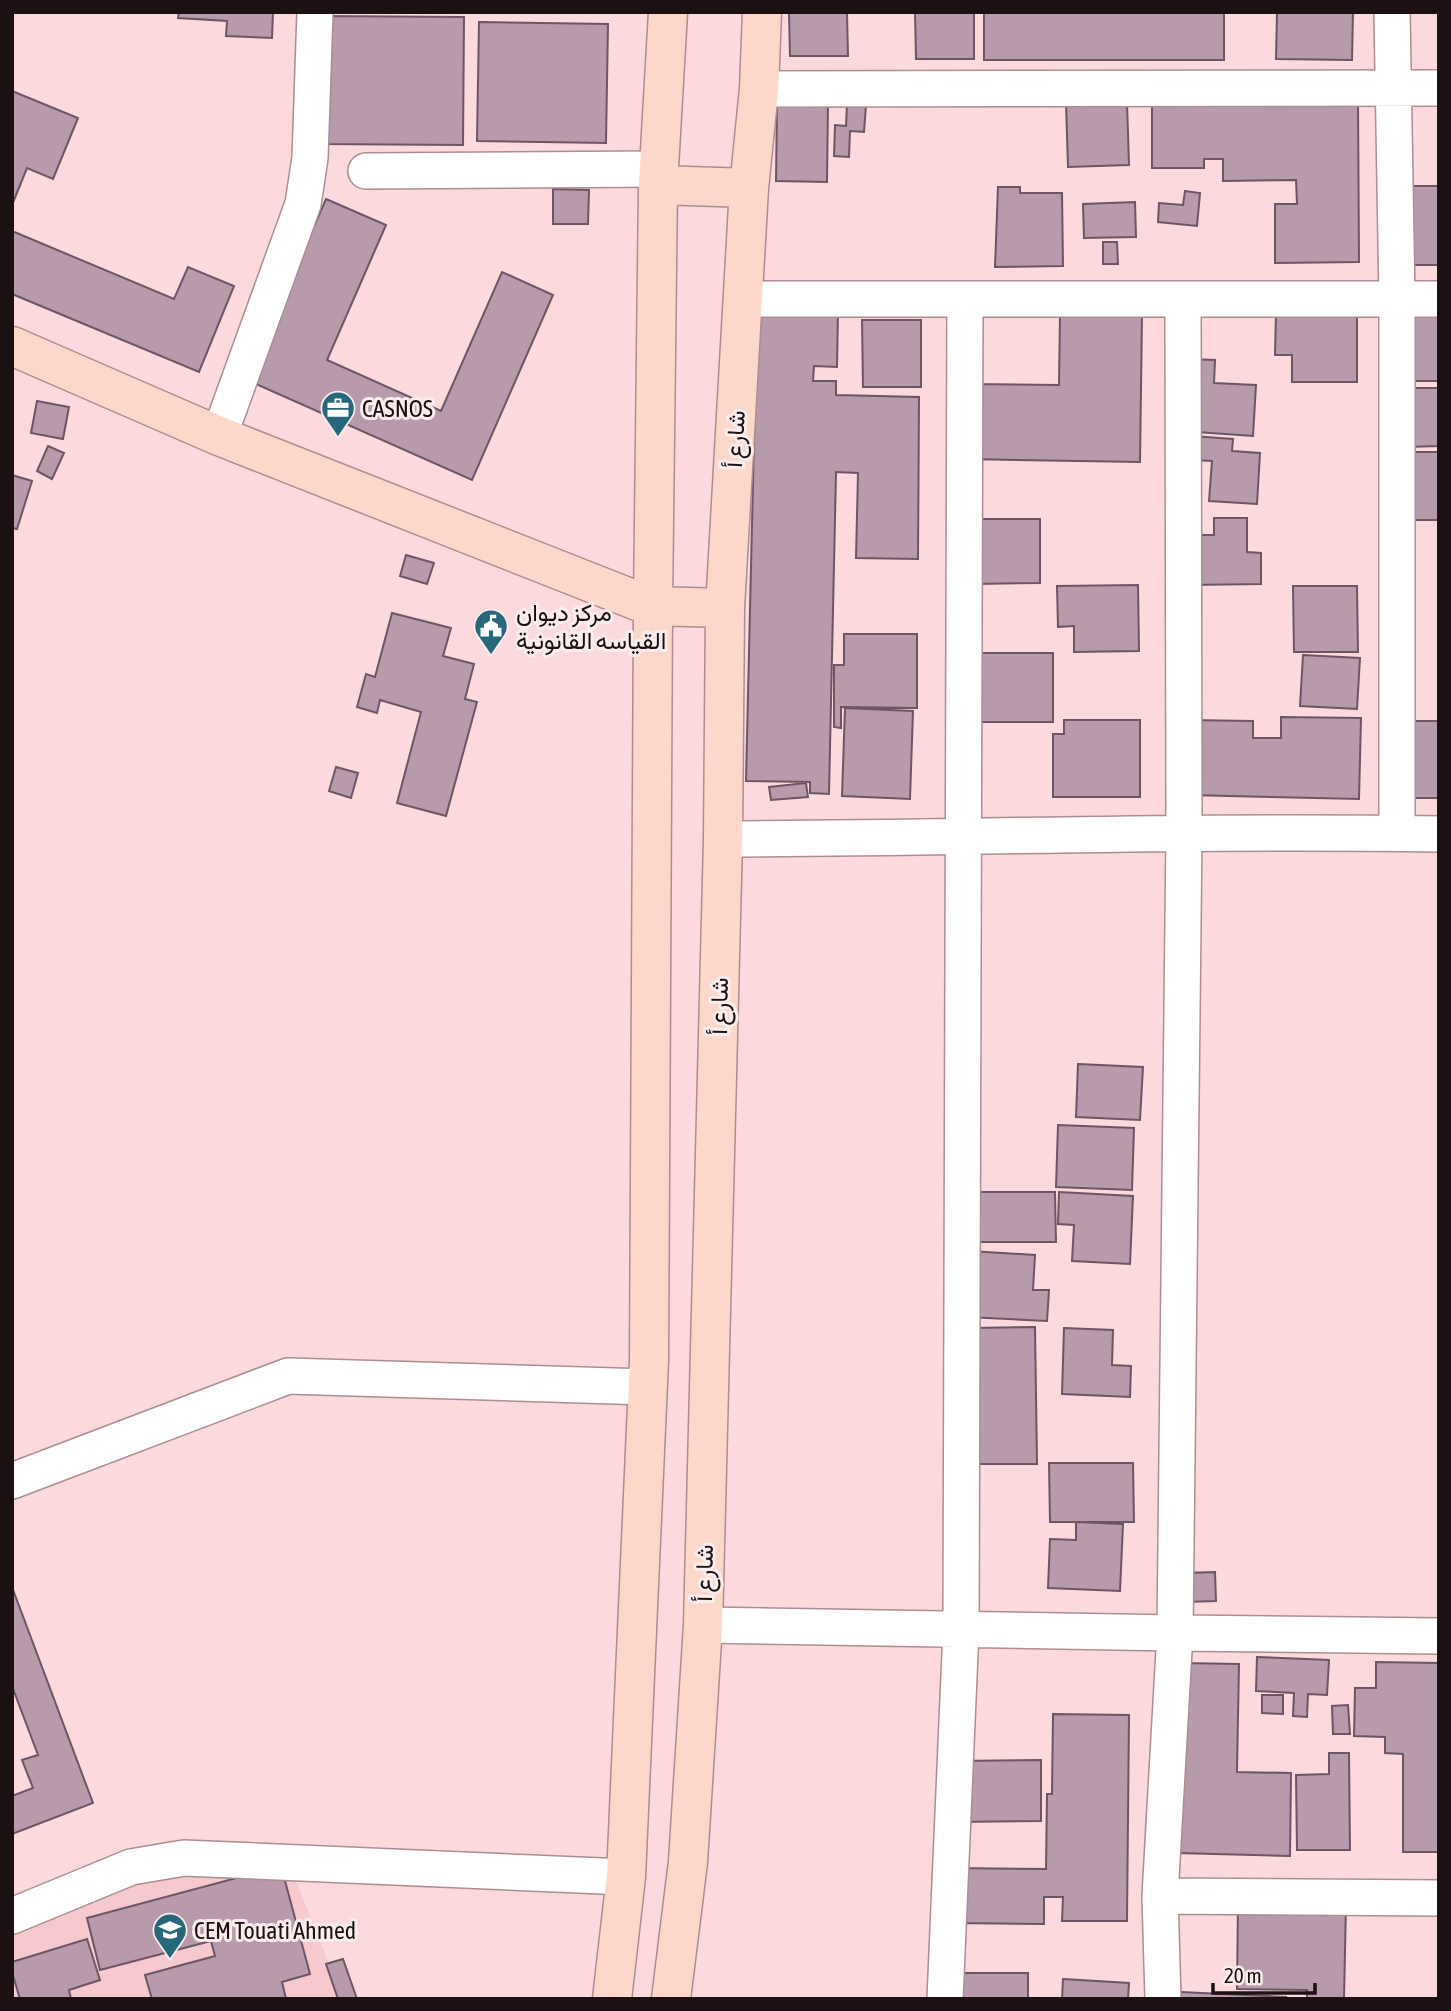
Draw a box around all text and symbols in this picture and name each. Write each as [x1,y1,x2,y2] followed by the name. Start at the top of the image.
[319,389,357,438] office icon: CASNOS
[362,395,433,422] place label: CASNOS
[720,410,753,468] street label: شارع أ
[516,599,666,656] place label: مركز ديوان القياسه القانونية
[472,607,510,656] public building icon: مركز ديوان القياسه القانونية
[705,977,736,1035] street label: شارع أ
[690,1544,721,1602] street label: شارع أ
[151,1911,189,1960] school or university icon: CEM Touati Ahmed
[194,1917,356,1944] place label: CEM Touati Ahmed
[1213,1952,1314,1996] scale bar
[1224,1963,1262,1987] text: 20 m

